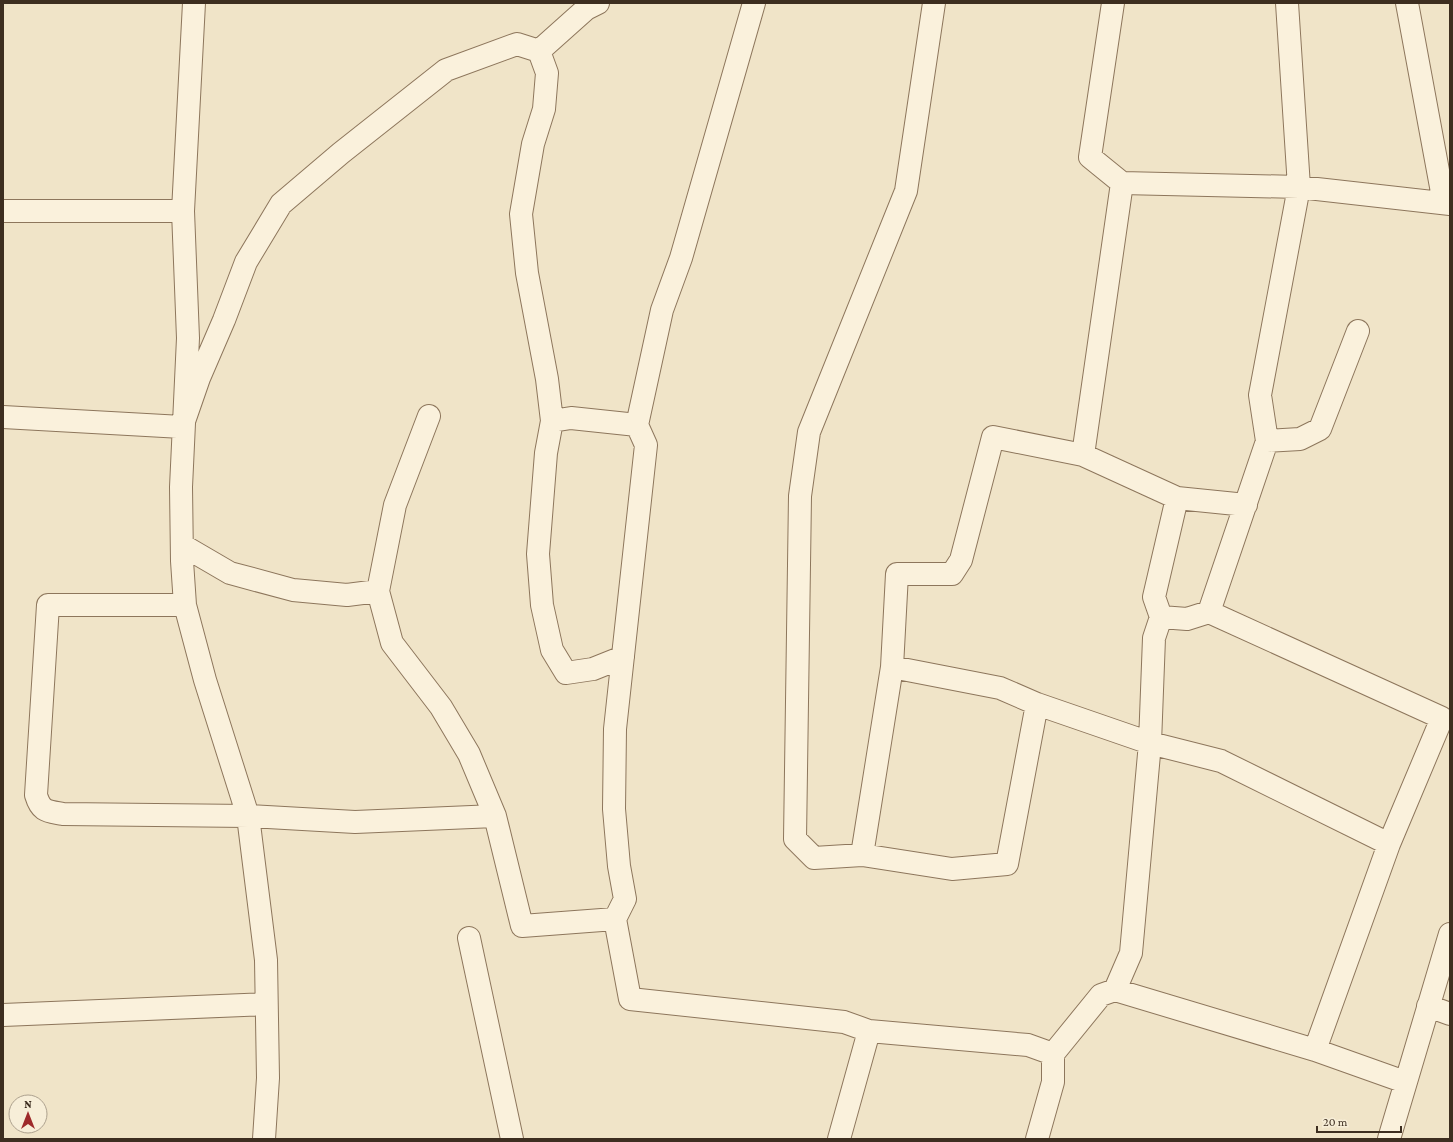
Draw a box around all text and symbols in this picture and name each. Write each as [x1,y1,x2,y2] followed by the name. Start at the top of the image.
[8,1094,48,1134] north arrow
[24,1098,32,1110] text: N
[1317,1108,1401,1134] scale bar
[1323,1115,1348,1129] text: 20 m

